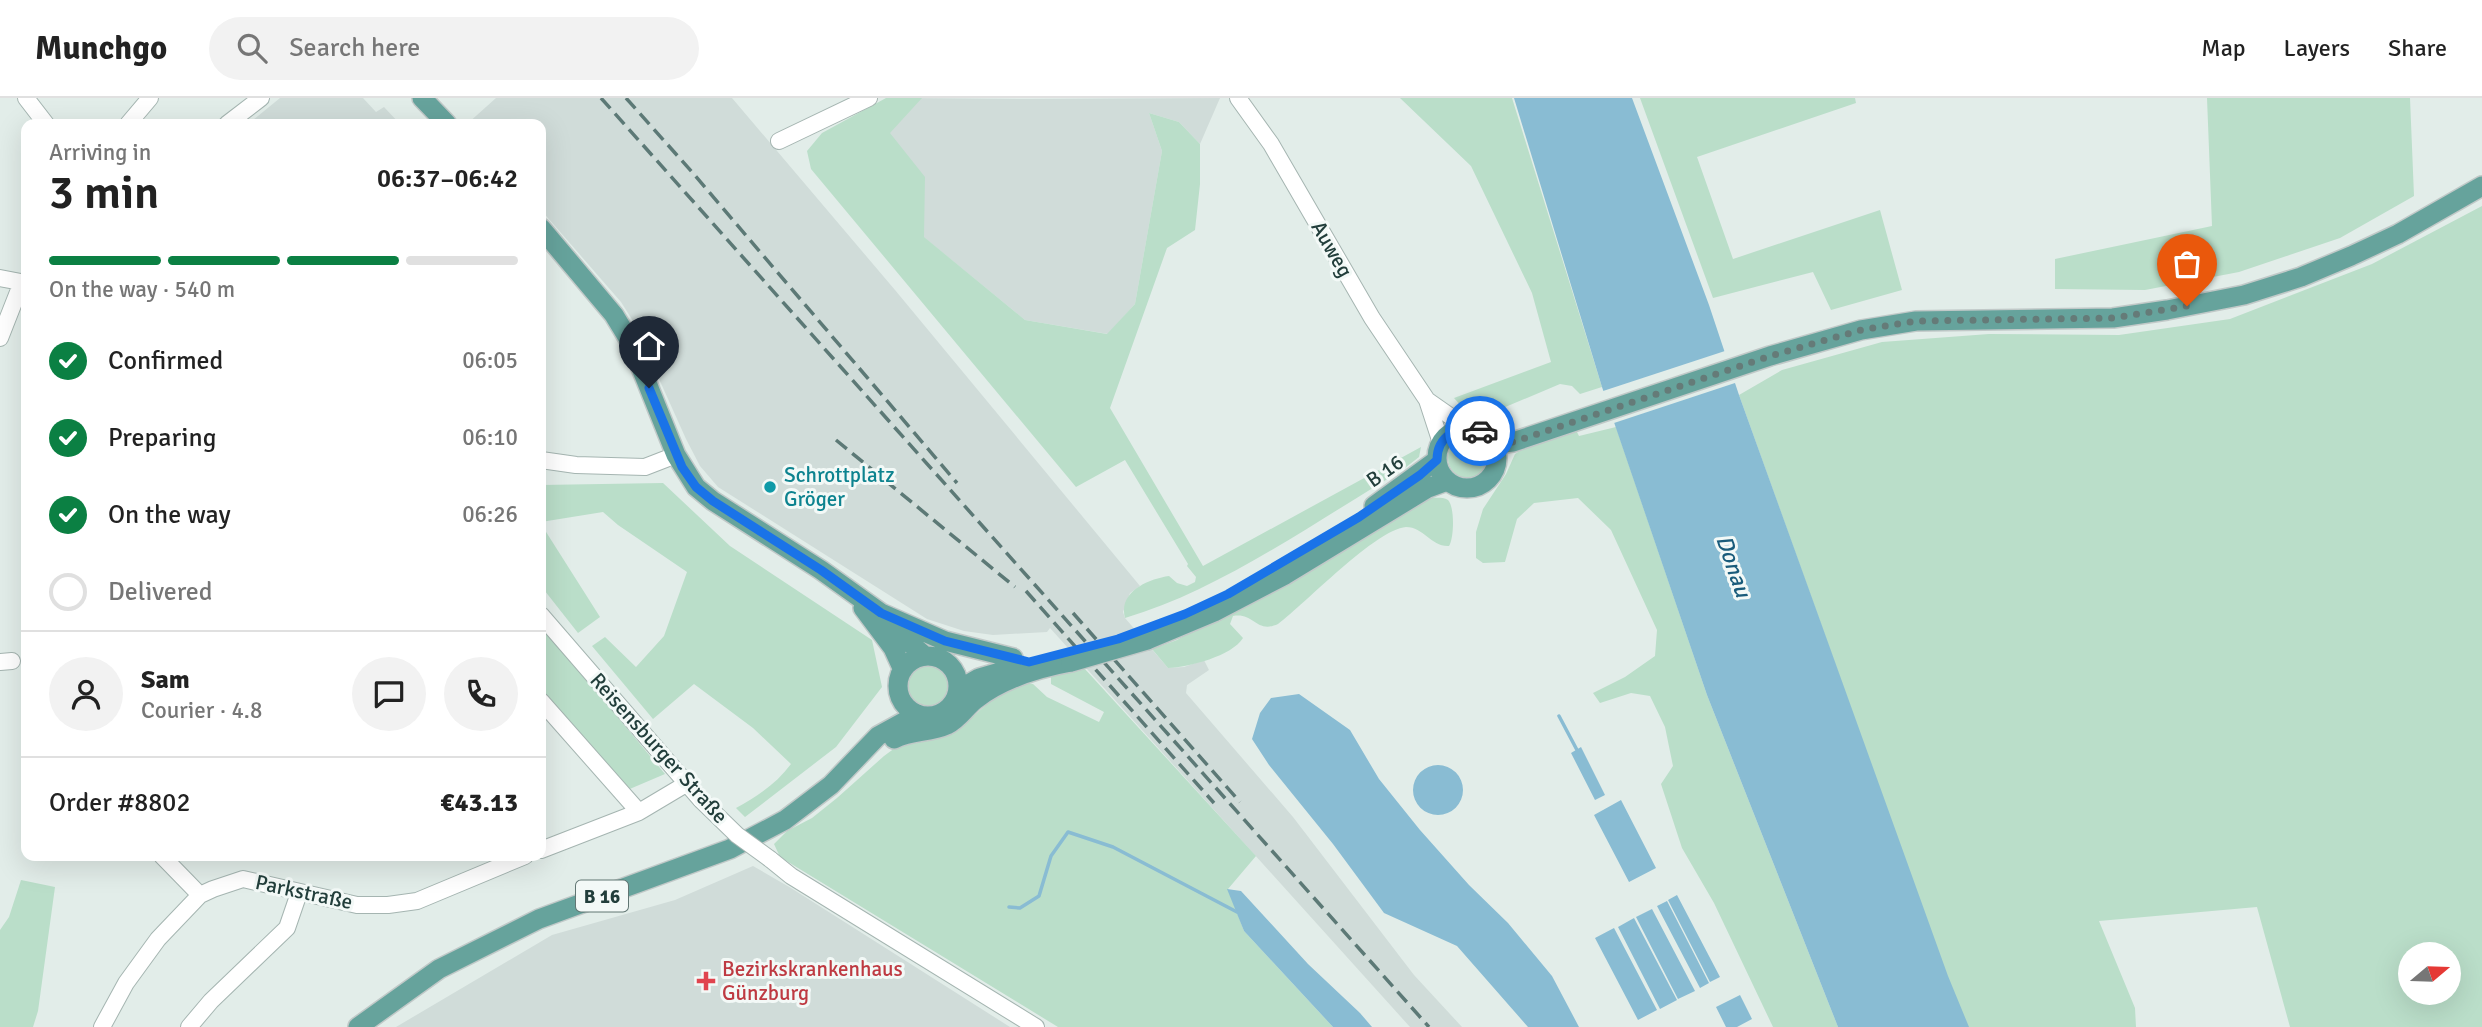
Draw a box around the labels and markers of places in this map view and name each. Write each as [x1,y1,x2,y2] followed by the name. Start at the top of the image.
[2157,234,2217,306] pin
[619,316,679,388] pin
[784,462,895,512] place label: Schrottplatz Gröger
[762,479,778,495] marker: Schrottplatz Gröger
[722,956,903,1006] place label: Bezirkskrankenhaus Günzburg
[696,971,716,991] marker: Bezirkskrankenhaus Günzburg

